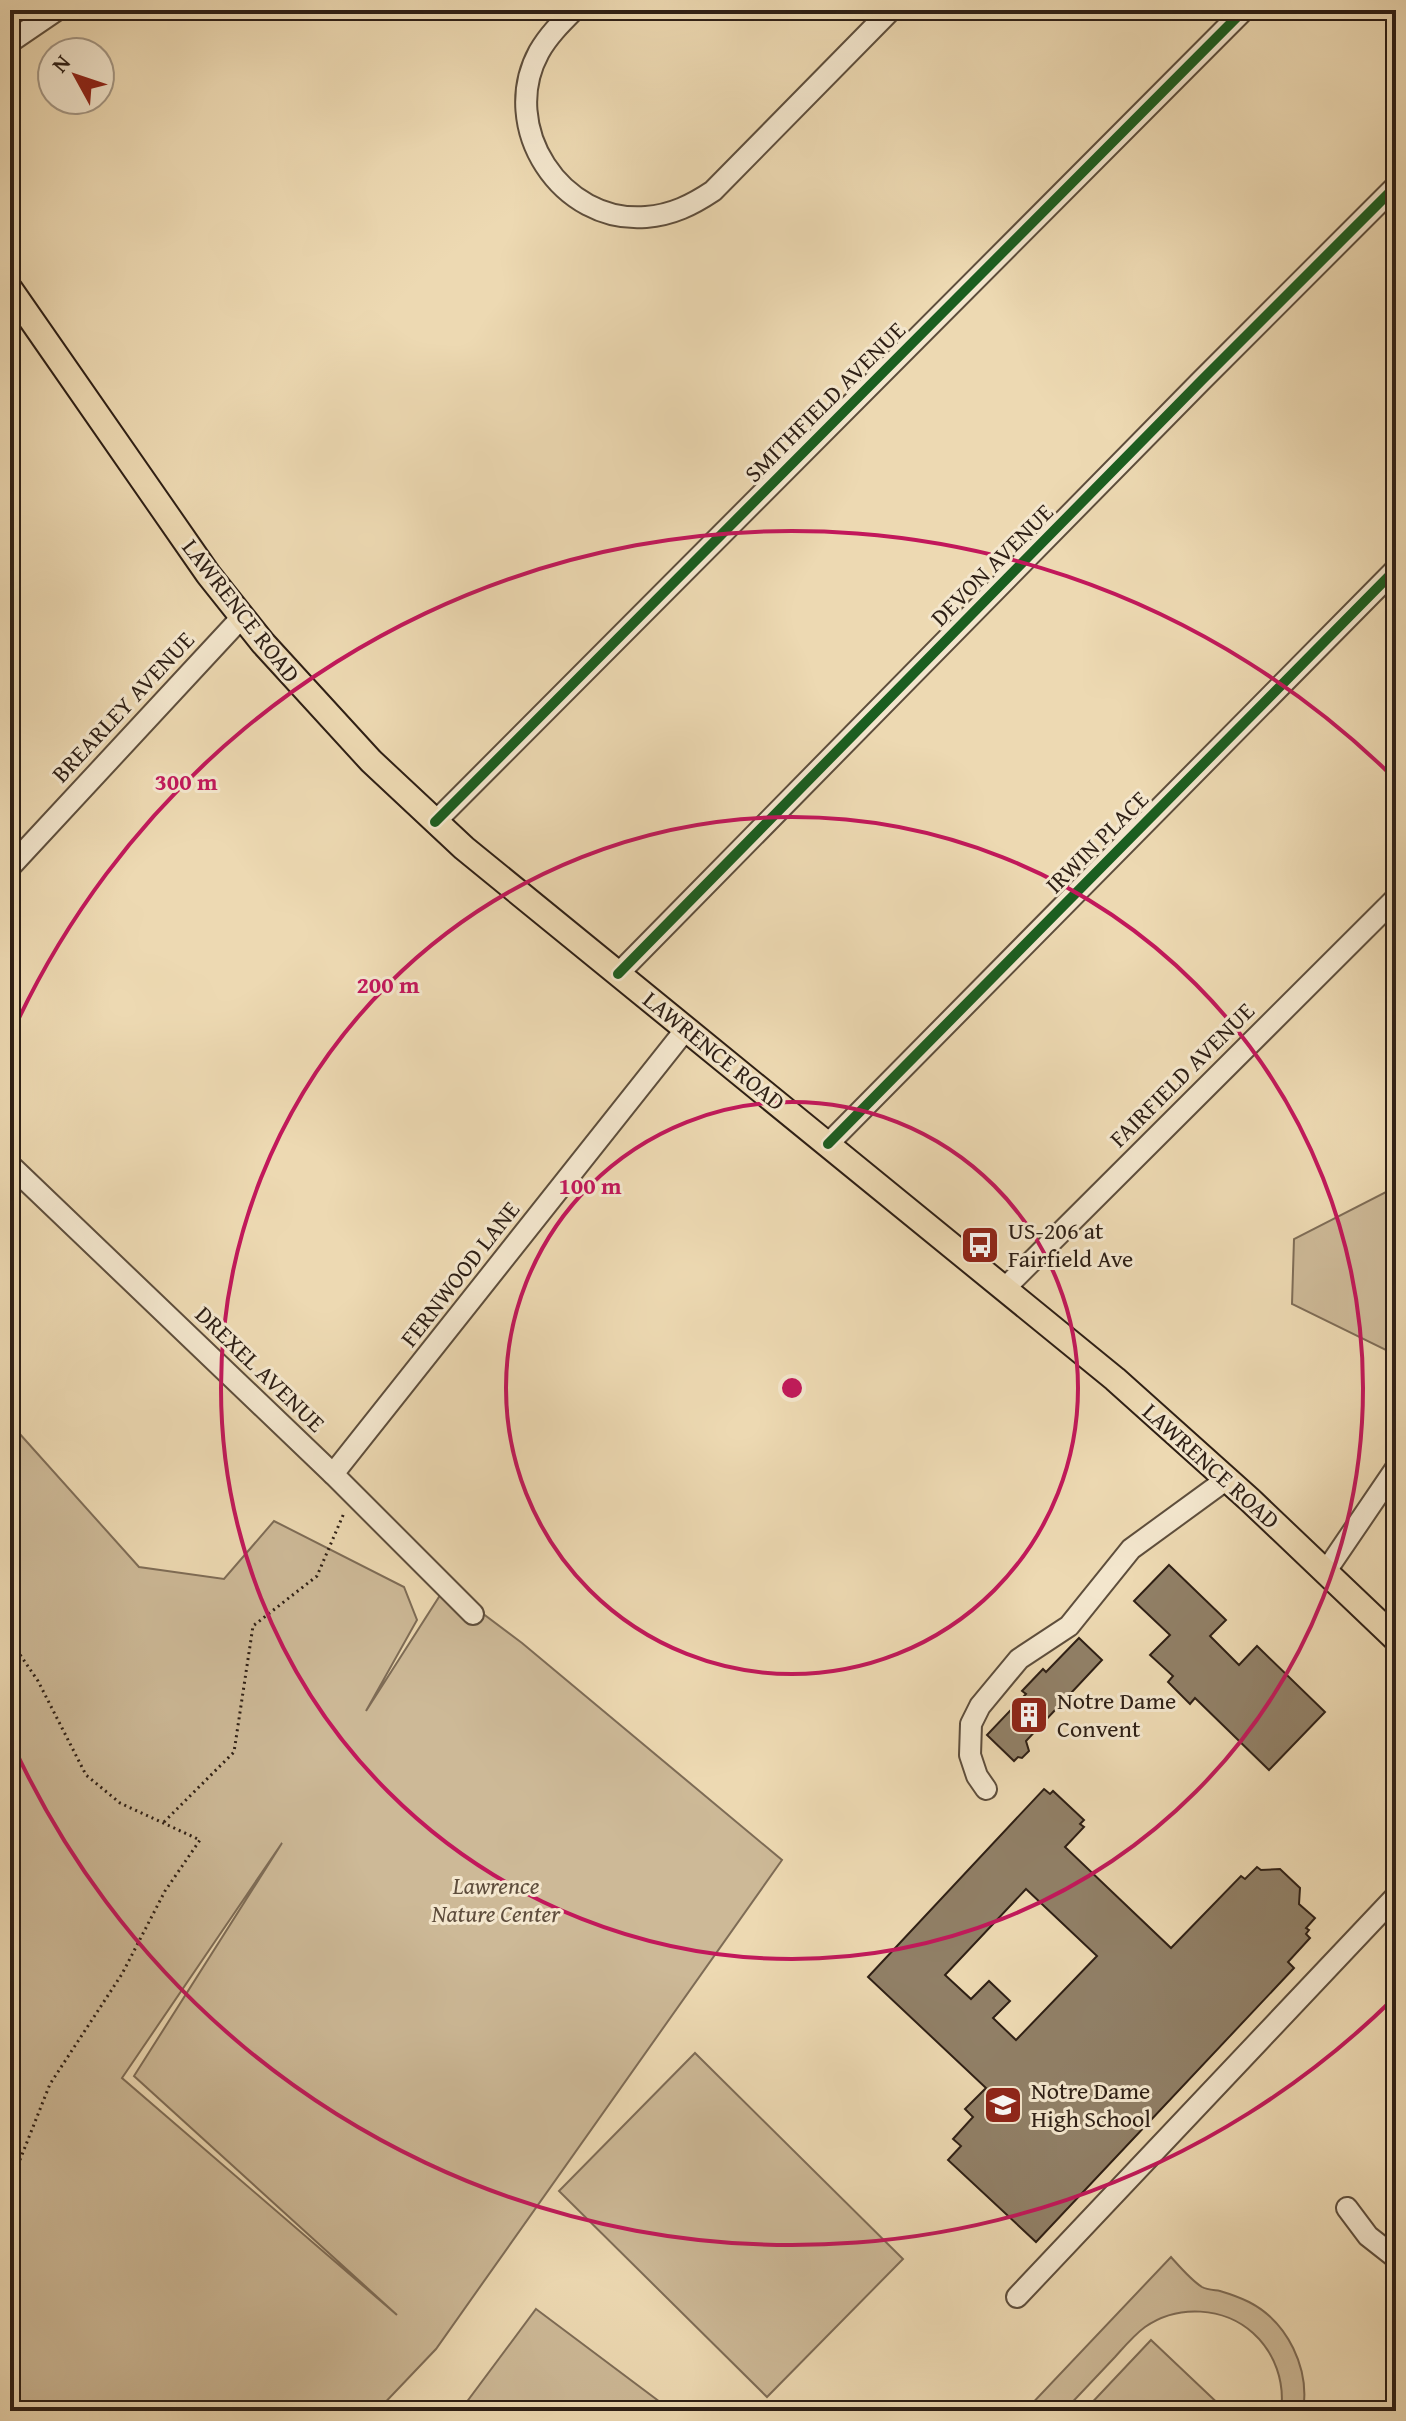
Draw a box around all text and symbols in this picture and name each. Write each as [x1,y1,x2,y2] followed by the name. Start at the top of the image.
[36,36,116,116] north arrow
[44,47,78,79] text: N
[736,313,913,490] street label: SMITHFIELD AVENUE
[922,495,1061,634] street label: DEVON AVENUE
[174,531,309,690] street label: LAWRENCE ROAD
[43,623,202,790] street label: BREARLEY AVENUE
[154,764,218,799] text: 300 m
[1037,782,1156,901] street label: IRWIN PLACE
[356,967,420,1002] text: 200 m
[636,982,793,1119] street label: LAWRENCE ROAD
[1101,994,1262,1155] street label: FAIRFIELD AVENUE
[558,1168,622,1203] text: 100 m
[392,1193,528,1354] street label: FERNWOOD LANE
[1008,1213,1133,1276] place label: US-206 at Fairfield Ave
[959,1224,1001,1266] bus stop icon: US-206 at Fairfield Ave
[188,1297,333,1440] street label: DREXEL AVENUE
[778,1374,806,1402] centre of rings
[1135,1394,1288,1537] street label: LAWRENCE ROAD
[1057,1683,1176,1746] place label: Notre Dame Convent
[1008,1694,1050,1736] building icon: Notre Dame Convent
[431,1868,561,1931] park label: Lawrence Nature Center
[1031,2073,1151,2136] place label: Notre Dame High School
[982,2084,1024,2126] school or university icon: Notre Dame High School

